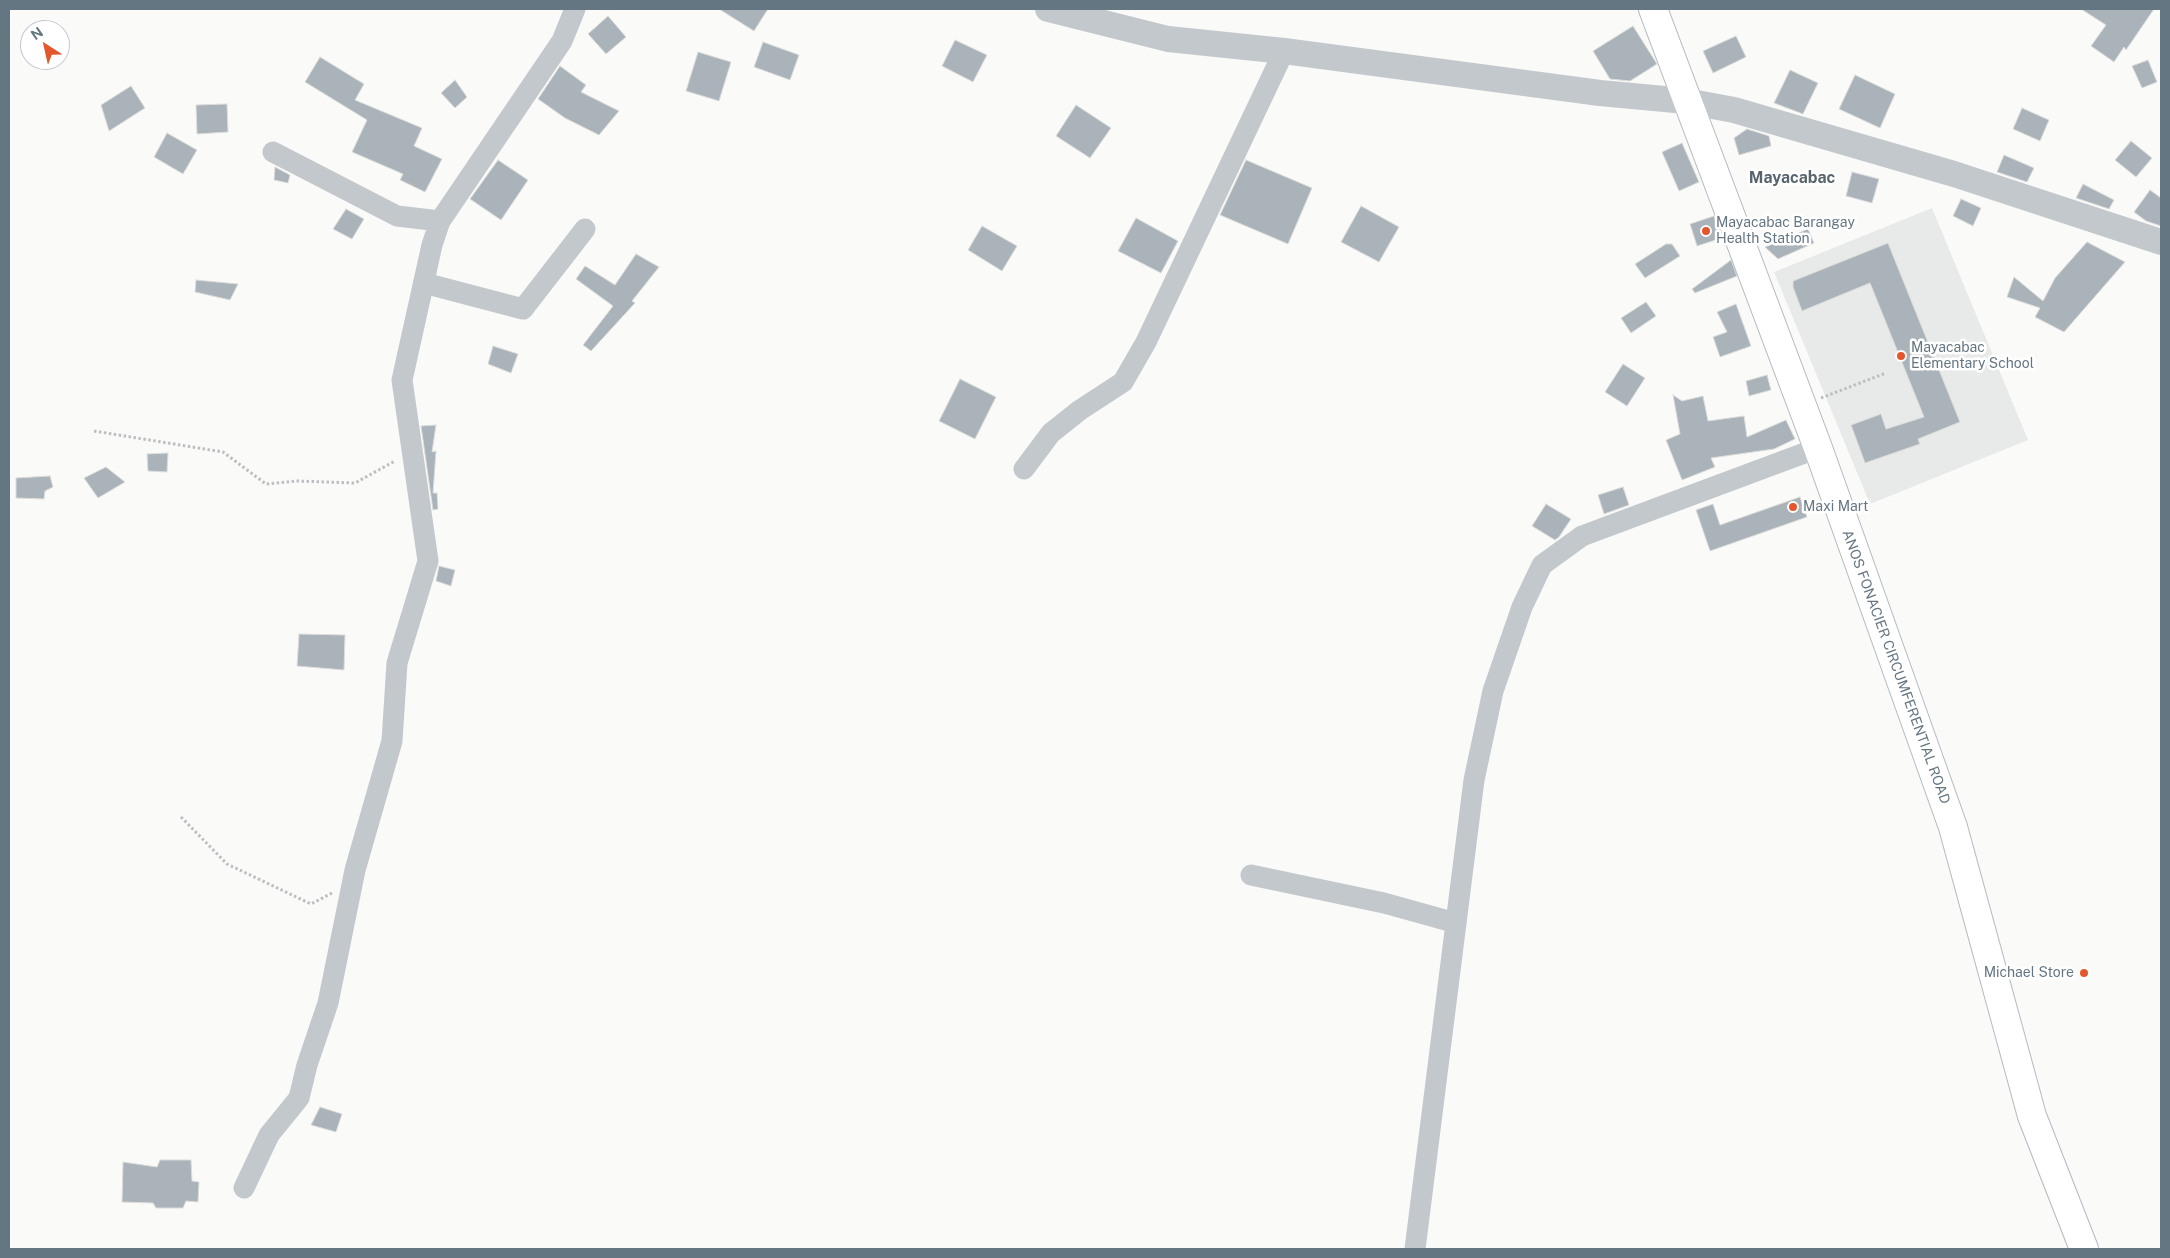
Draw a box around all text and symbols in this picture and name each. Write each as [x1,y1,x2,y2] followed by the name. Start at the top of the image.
[20,20,70,70] north arrow
[28,24,46,43] text: N
[1749,168,1835,188] district label: Mayacabac
[1716,215,1855,248] place label: Mayacabac Barangay Health Station
[1700,225,1712,237] marker: Mayacabac Barangay Health Station
[1911,340,2034,372] place label: Mayacabac Elementary School
[1895,350,1907,362] marker: Mayacabac Elementary School
[1803,499,1869,515] place label: Maxi Mart
[1787,501,1799,513] marker: Maxi Mart
[1838,528,1954,806] street label: ANOS FONACIER CIRCUMFERENTIAL ROAD
[1984,965,2074,981] place label: Michael Store
[2078,967,2090,979] marker: Michael Store

